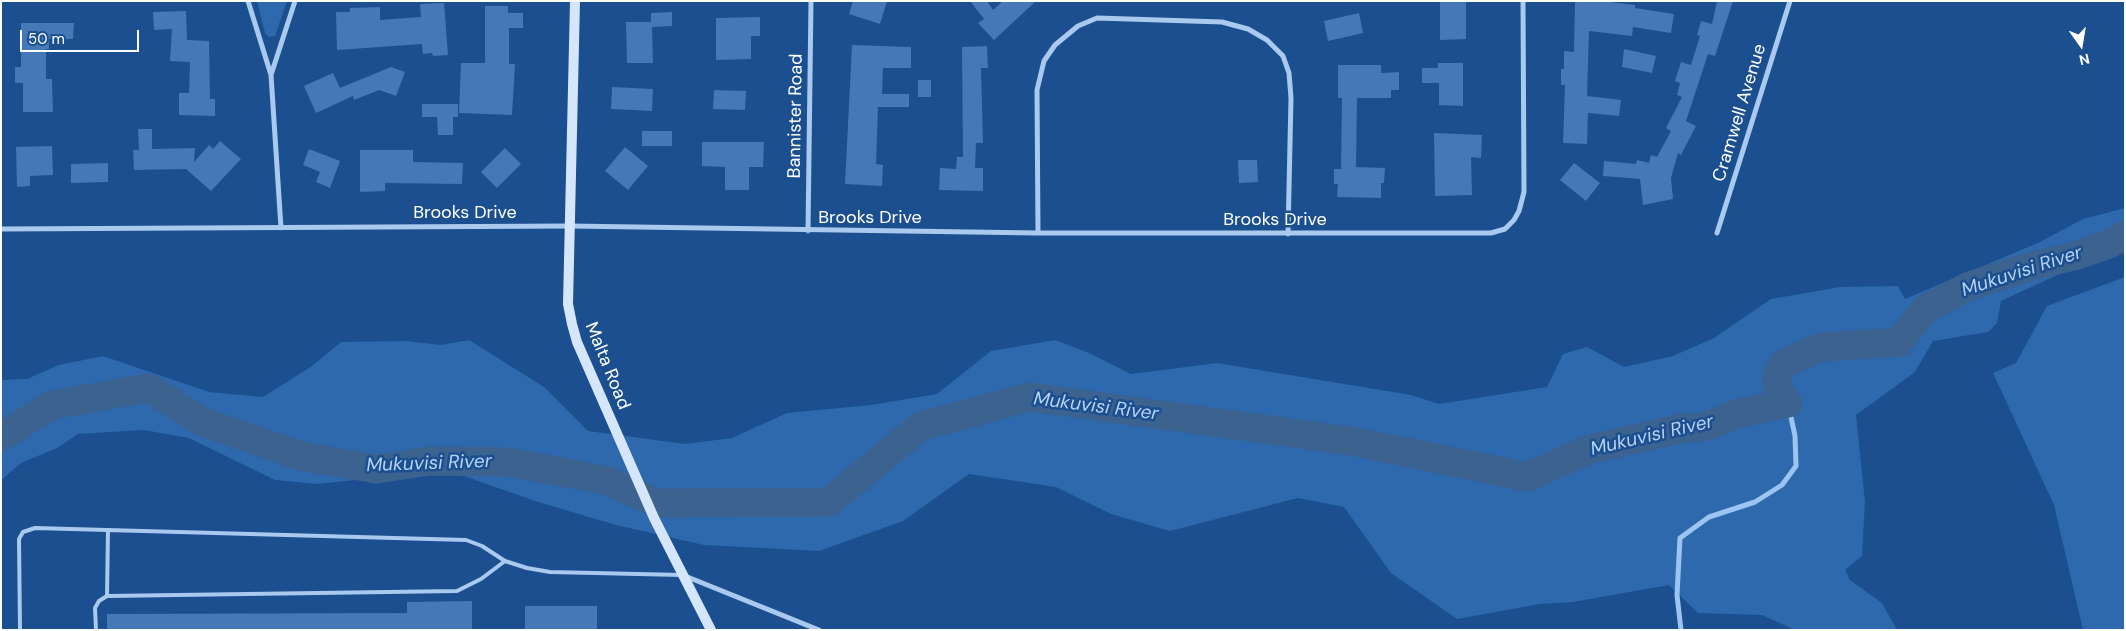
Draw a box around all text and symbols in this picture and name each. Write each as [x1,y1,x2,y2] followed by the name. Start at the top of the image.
[22,20,141,52] scale bar
[2056,20,2106,70] north arrow
[28,29,65,49] text: 50 m
[1709,41,1771,185] street label: Cramwell Avenue
[2077,50,2091,70] text: N
[784,53,808,179] street label: Bannister Road
[413,202,517,224] street label: Brooks Drive
[818,207,922,229] street label: Brooks Drive
[1223,209,1327,231] street label: Brooks Drive
[1959,242,2085,302] water label: Mukuvisi River
[580,319,634,413] street label: Malta Road
[1032,388,1160,426] water label: Mukuvisi River
[1588,411,1716,461] water label: Mukuvisi River
[366,450,492,478] water label: Mukuvisi River

